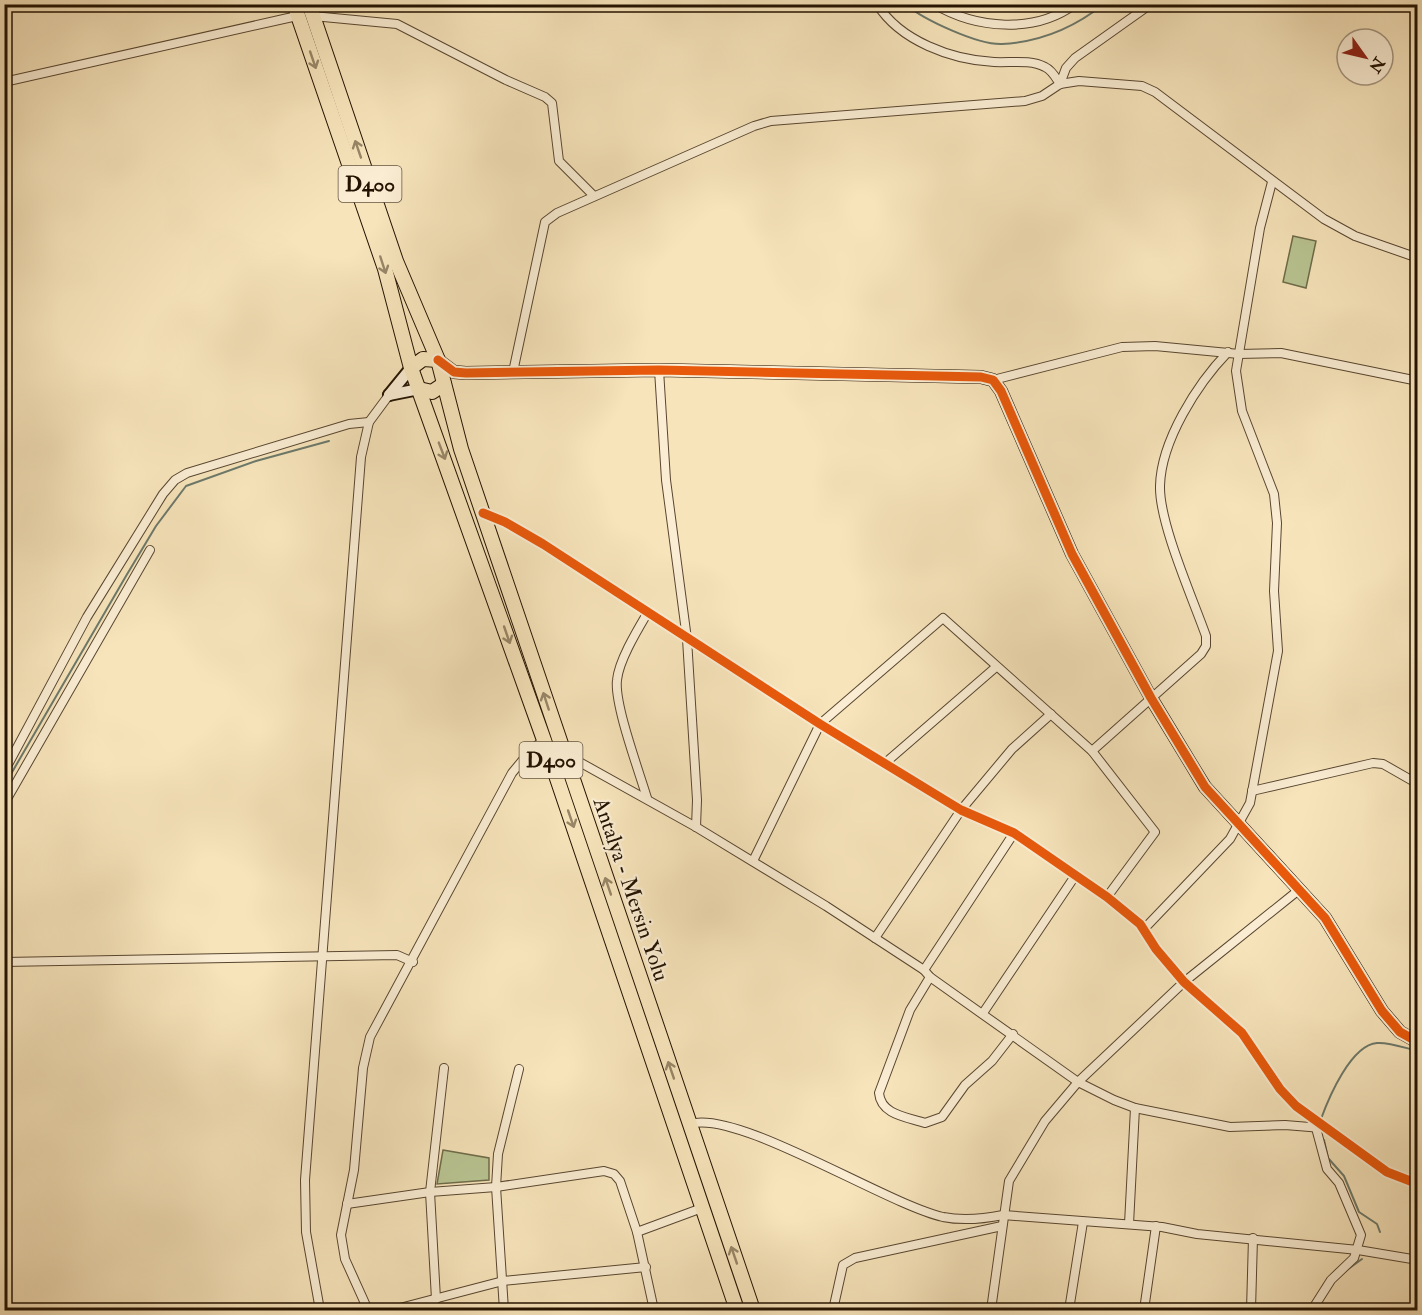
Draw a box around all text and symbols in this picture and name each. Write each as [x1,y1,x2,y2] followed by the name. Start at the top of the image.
[1335,27,1395,87] north arrow
[308,50,319,69] one-way arrow
[1364,52,1389,77] text: N
[352,139,363,158] one-way arrow
[338,166,401,202] road number: D400
[379,255,390,274] one-way arrow
[438,441,449,459] one-way arrow
[502,625,513,644] one-way arrow
[540,692,551,711] one-way arrow
[520,742,582,778] road number: D400
[586,793,676,985] street label: Antalya - Mersin Yolu
[566,809,577,828] one-way arrow
[602,877,613,896] one-way arrow
[665,1062,676,1080] one-way arrow
[728,1246,739,1265] one-way arrow

